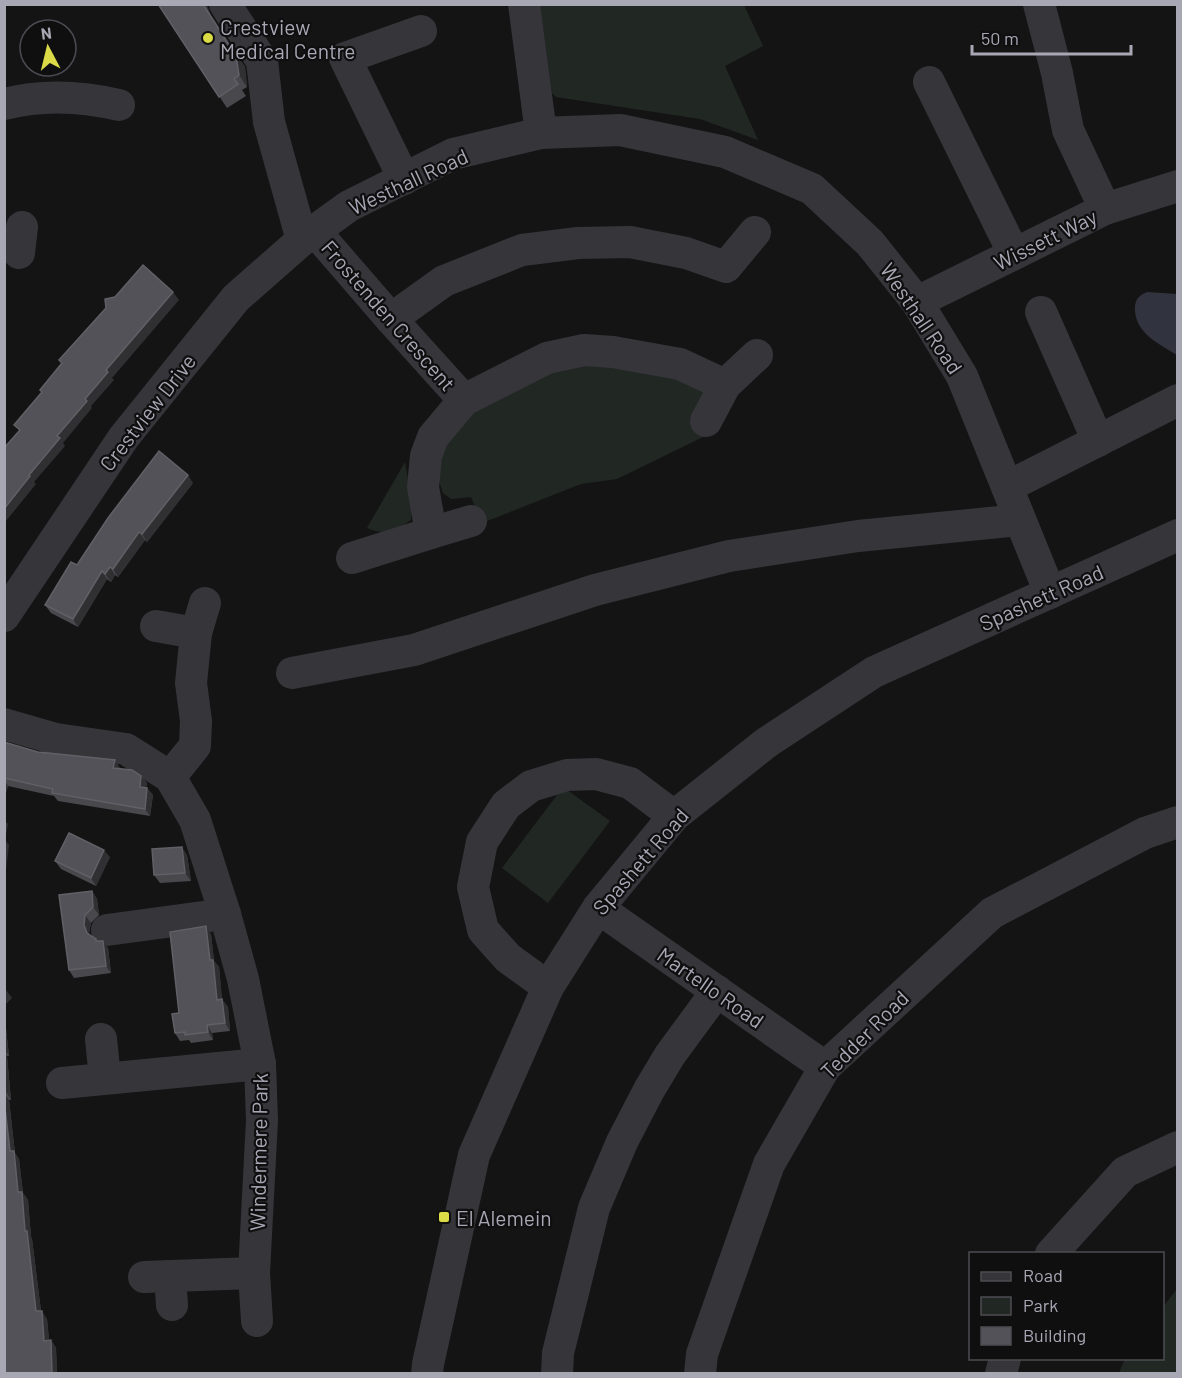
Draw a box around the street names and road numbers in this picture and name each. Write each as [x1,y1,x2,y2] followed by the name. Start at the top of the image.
[344,143,472,219] street label: Westhall Road
[989,203,1101,275] street label: Wissett Way
[317,235,461,395] street label: Frostenden Crescent
[876,258,968,378] street label: Westhall Road
[94,349,200,475] street label: Crestview Drive
[975,559,1107,635] street label: Spashett Road
[587,803,693,919] street label: Spashett Road
[653,941,769,1033] street label: Martello Road
[815,985,913,1083] street label: Tedder Road
[244,1073,272,1231] street label: Windermere Park

